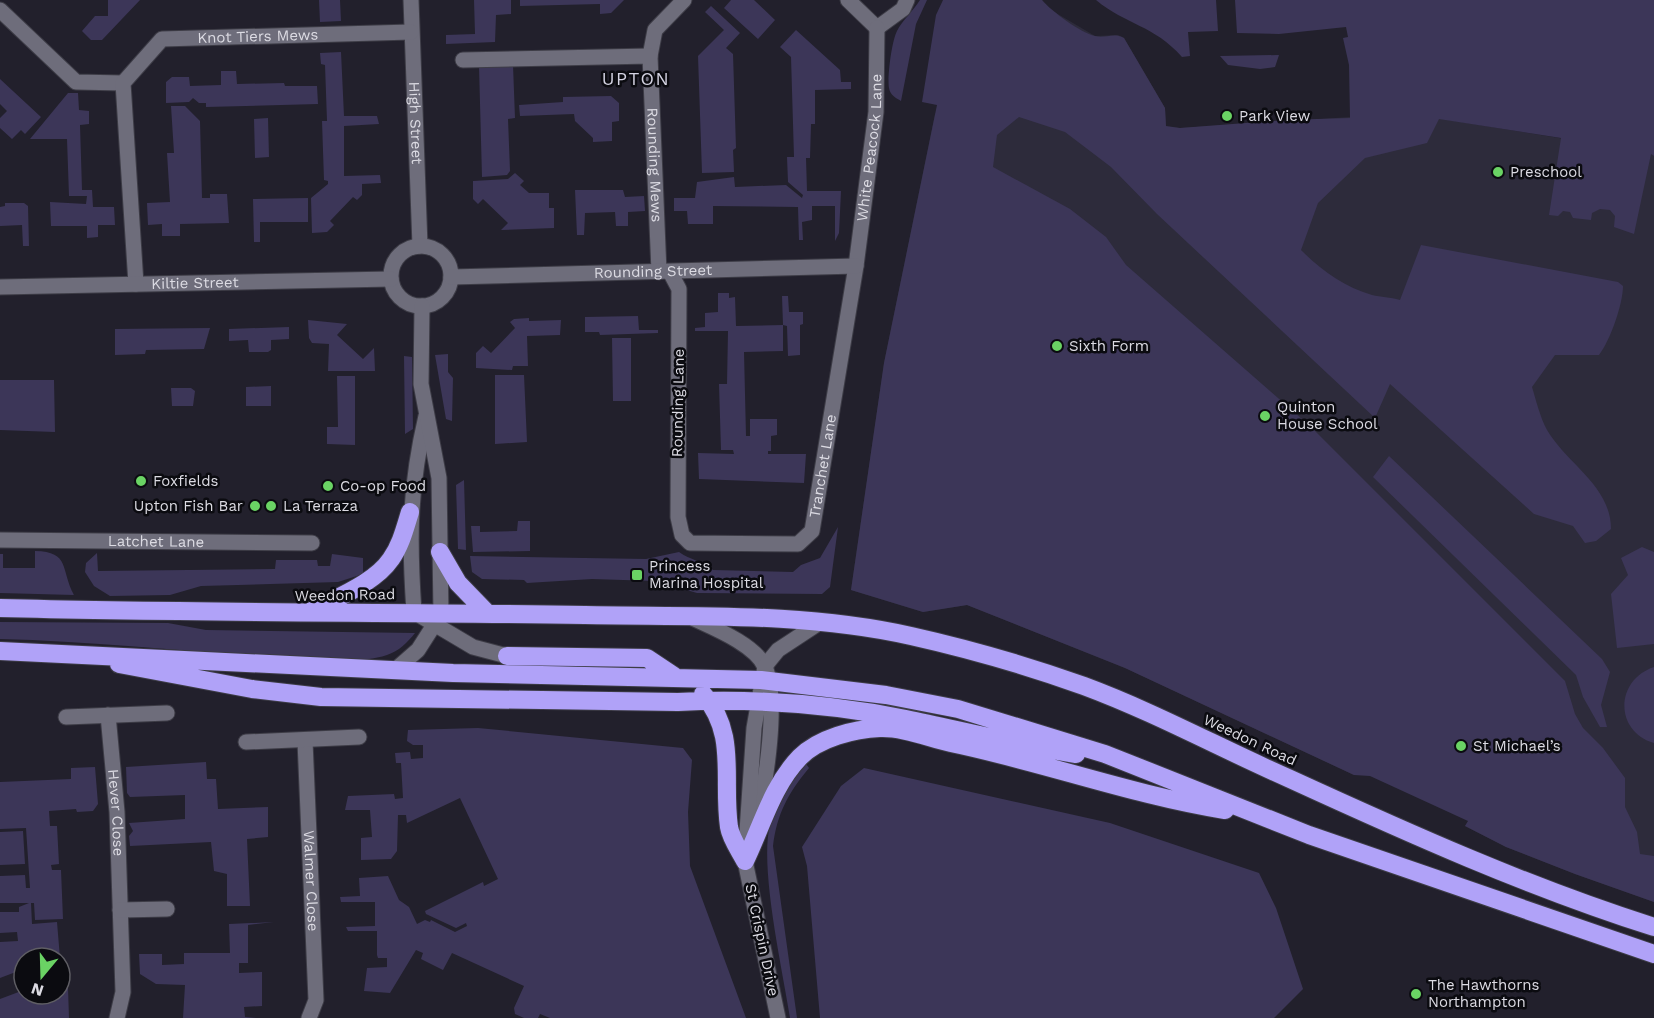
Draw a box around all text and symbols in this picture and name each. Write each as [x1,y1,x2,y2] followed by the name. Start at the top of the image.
[197,26,318,47] street label: Knot Tiers Mews
[602,68,670,89] district label: UPTON
[853,74,885,223] street label: White Peacock Lane
[405,81,426,165] street label: High Street
[643,107,666,223] street label: Rounding Mews
[1239,107,1311,125] place label: Park View
[1220,109,1234,123] marker: Park View
[1510,163,1582,181] place label: Preschool
[1491,165,1505,179] marker: Preschool
[594,261,713,282] street label: Rounding Street
[151,273,240,293] street label: Kiltie Street
[1069,337,1149,355] place label: Sixth Form
[1050,339,1064,353] marker: Sixth Form
[668,349,688,457] street label: Rounding Lane
[1277,398,1378,433] place label: Quinton House School
[1258,409,1272,423] marker: Quinton House School
[805,413,840,519] street label: Tranchet Lane
[153,472,219,490] place label: Foxfields
[134,474,148,488] marker: Foxfields
[340,477,426,495] place label: Co-op Food
[321,479,335,493] marker: Co-op Food
[134,497,243,515] place label: Upton Fish Bar
[283,497,358,515] place label: La Terraza
[248,499,262,513] marker: Upton Fish Bar
[264,499,278,513] marker: La Terraza
[108,532,204,551] street label: Latchet Lane
[649,557,764,592] place label: Princess Marina Hospital
[630,568,644,582] marker: Princess Marina Hospital
[295,585,395,605] street label: Weedon Road
[1201,711,1299,769] street label: Weedon Road
[1473,737,1561,755] place label: St Michael’s
[1454,739,1468,753] marker: St Michael’s
[104,768,127,856] street label: Hever Close
[300,830,322,932] street label: Walmer Close
[741,882,783,998] street label: St Crispin Drive
[12,946,72,1006] north arrow
[1428,976,1540,1011] place label: The Hawthorns Northampton
[29,979,46,1001] text: N
[1409,987,1423,1001] marker: The Hawthorns Northampton

